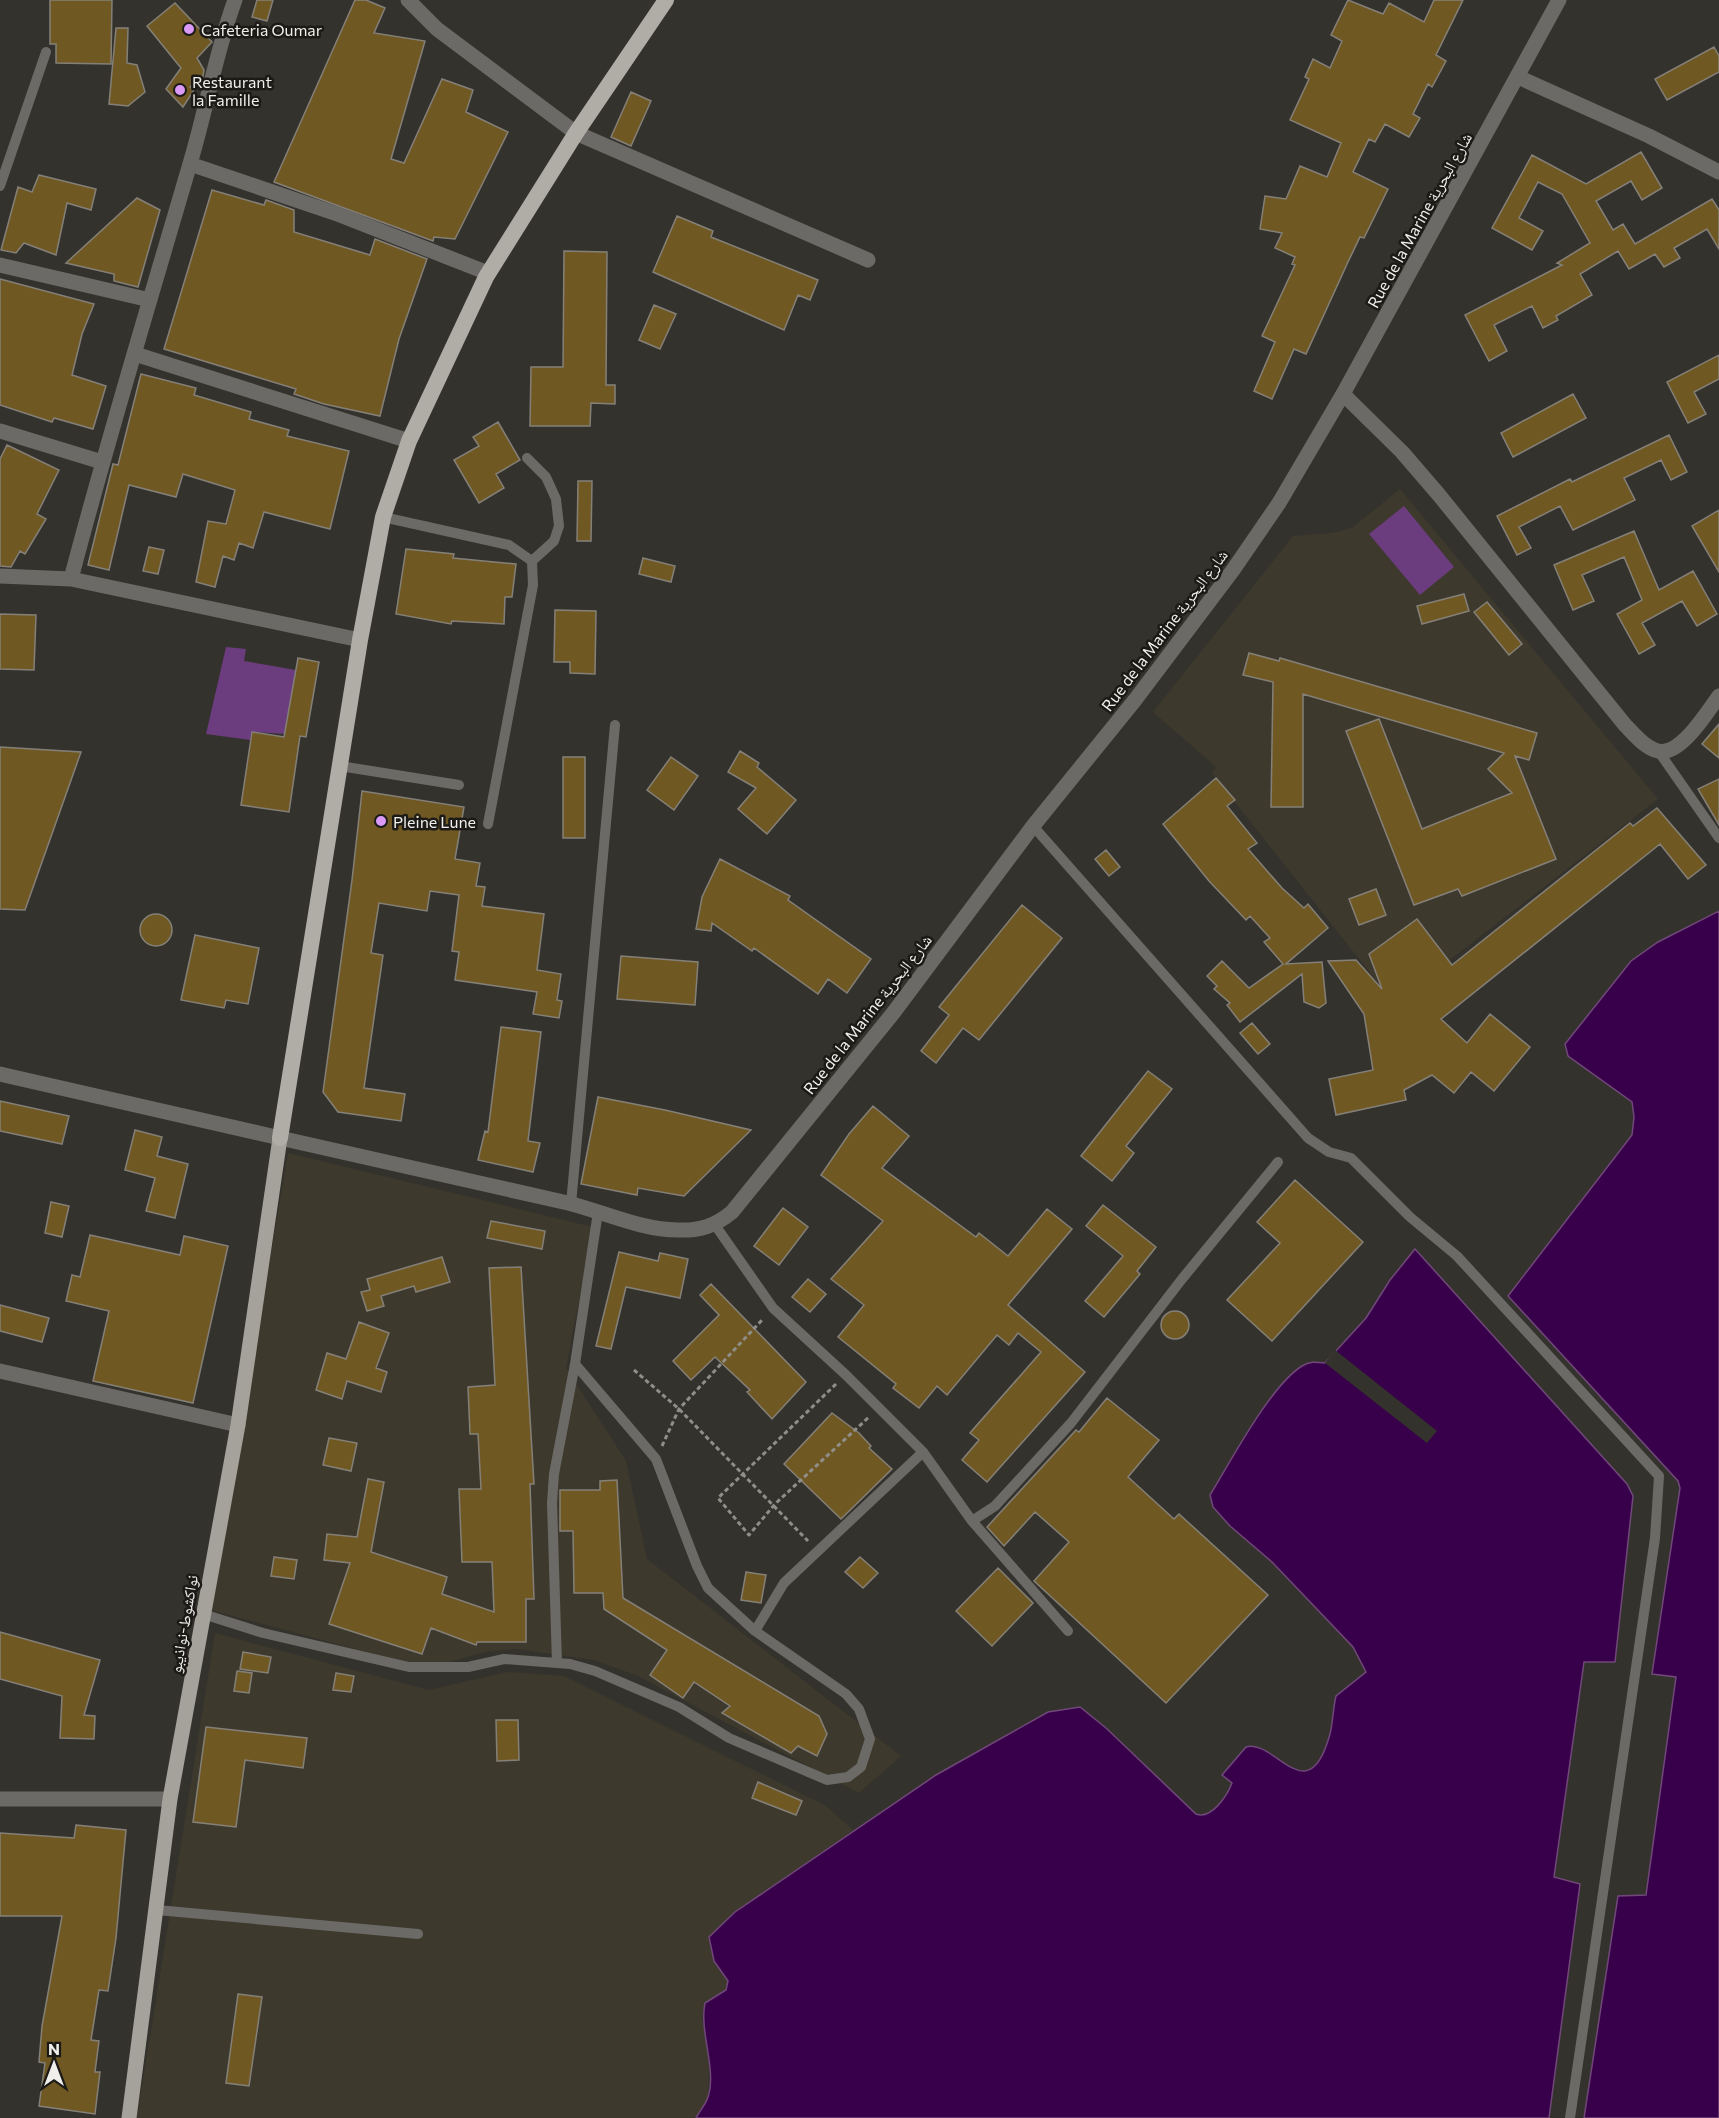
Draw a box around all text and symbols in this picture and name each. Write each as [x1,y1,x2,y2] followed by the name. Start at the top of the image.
[201,20,323,39] place label: Cafeteria Oumar
[182,22,196,36] marker: Cafeteria Oumar
[192,72,273,109] place label: Restaurant la Famille
[173,83,187,97] marker: Restaurant la Famille
[1363,129,1477,312] street label: Rue de la Marine شارع البحرية
[1097,546,1233,716] street label: Rue de la Marine شارع البحرية
[393,812,476,831] place label: Pleine Lune
[374,814,388,828] marker: Pleine Lune
[799,930,937,1099] street label: Rue de la Marine شارع البحرية
[165,1573,202,1675] street label: نواكشوط-نواذيبو
[24,2034,84,2094] north arrow
[48,2039,60,2058] text: N

